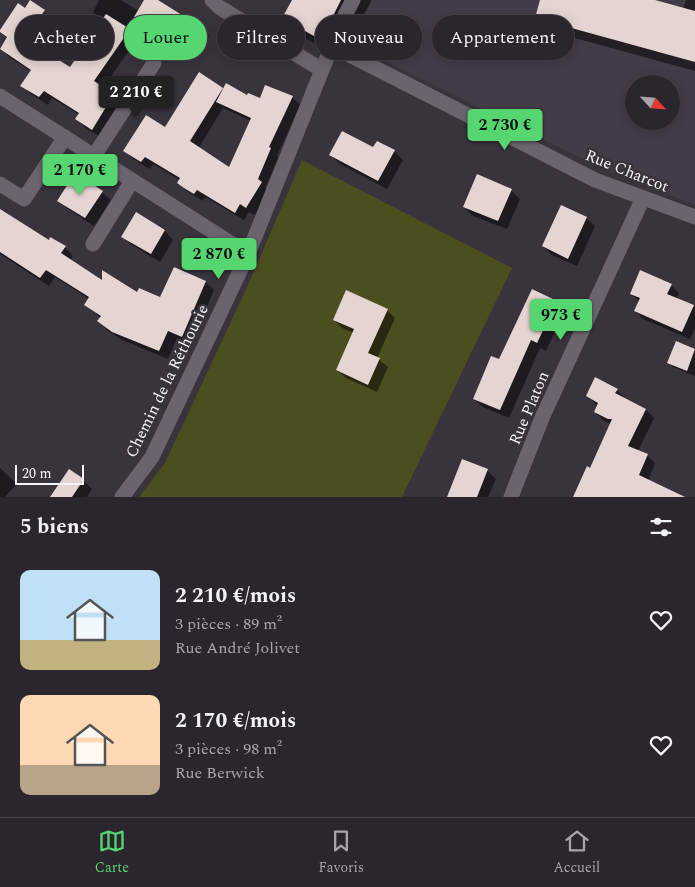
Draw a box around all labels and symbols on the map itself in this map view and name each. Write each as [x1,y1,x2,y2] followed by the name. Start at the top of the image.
[625,75,680,130] north arrow
[90,76,182,118] pin: 2 210 €
[459,108,551,151] pin: 2 730 €
[582,143,673,199] street label: Rue Charcot
[34,154,126,196] pin: 2 170 €
[173,238,265,280] pin: 2 870 €
[526,298,596,341] pin: 973 €
[119,300,215,462] street label: Chemin de la Réthourie
[503,368,555,448] street label: Rue Platon
[15,462,84,485] scale bar

